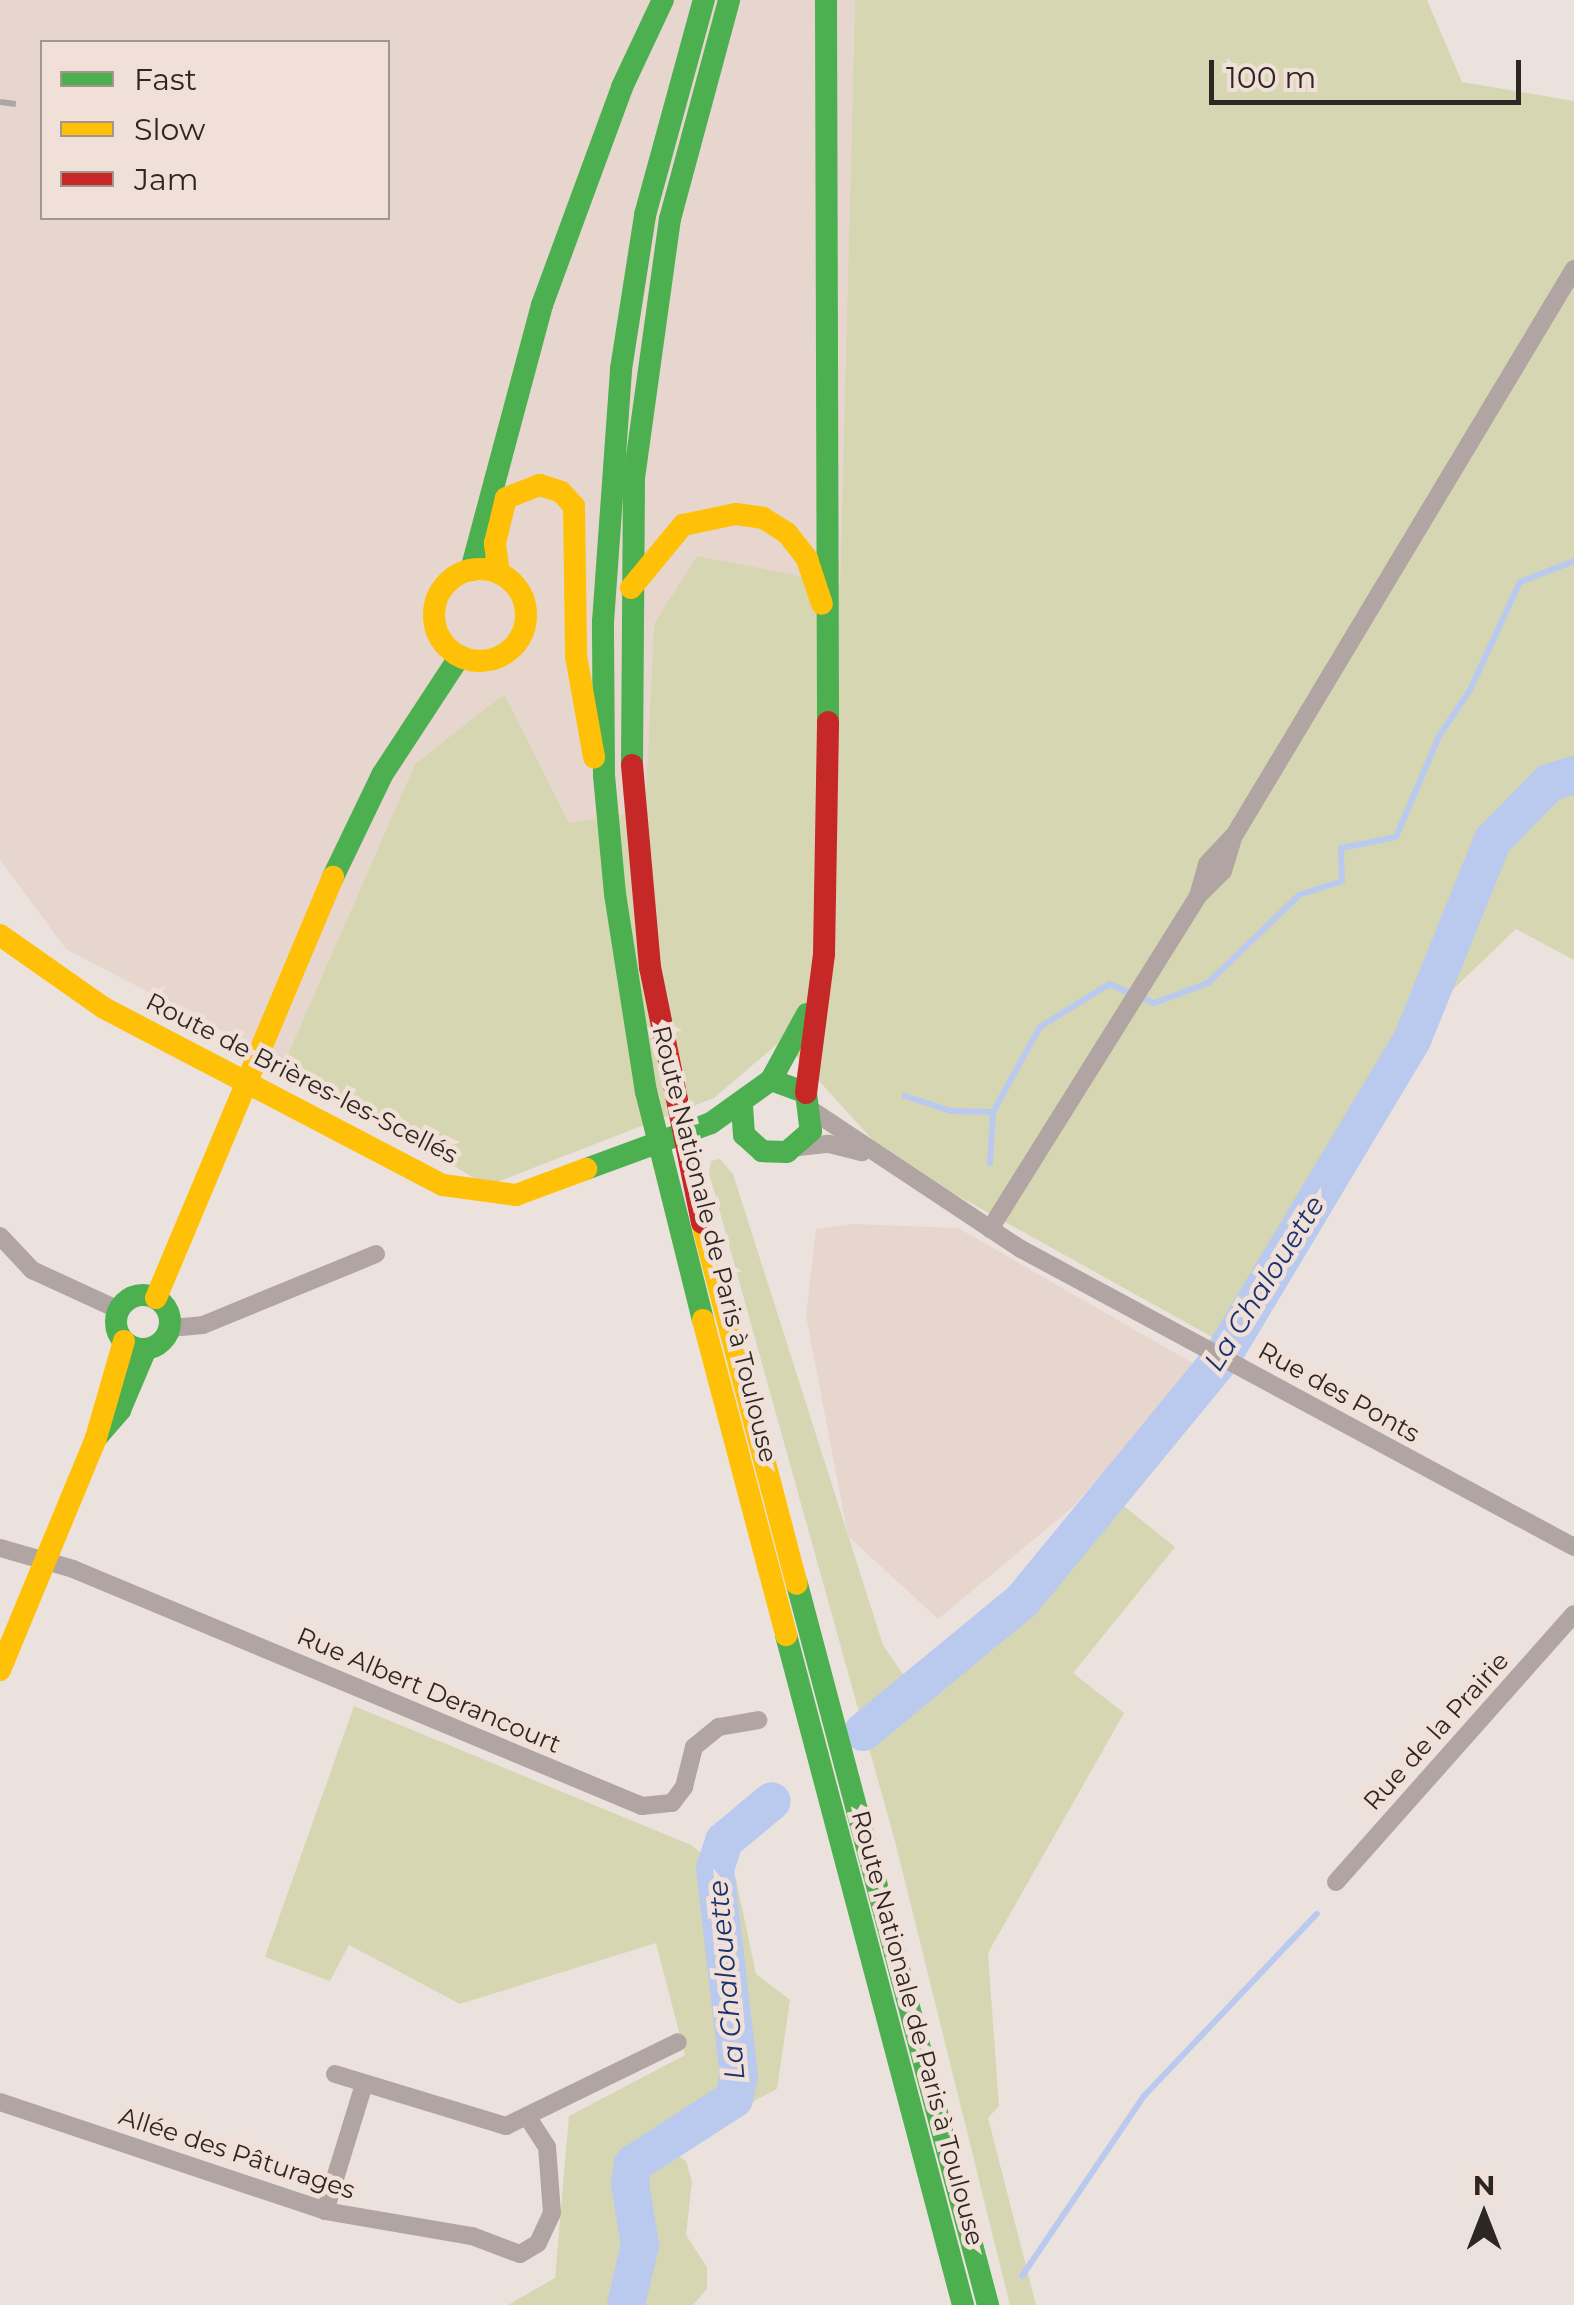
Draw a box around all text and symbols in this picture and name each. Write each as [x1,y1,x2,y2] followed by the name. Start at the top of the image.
[40,40,390,220] legend
[1214,40,1526,102] scale bar
[1226,59,1316,96] text: 100 m
[134,61,197,98] text: Fast
[134,111,205,148] text: Slow
[134,161,199,198] text: Jam
[141,986,463,1170] street label: Route de Brières-les-Scellés
[646,1023,784,1465] street label: Route Nationale de Paris à Toulouse
[1197,1189,1331,1377] water label: La Chalouette
[1253,1335,1425,1449] street label: Rue des Ponts
[293,1621,565,1759] street label: Rue Albert Derancourt
[1357,1646,1515,1816] street label: Rue de la Prairie
[845,1807,991,2249] street label: Route Nationale de Paris à Toulouse
[701,1879,751,2081] water label: La Chalouette
[115,2101,359,2205] street label: Allée des Pâturages
[1434,2165,1534,2265] north arrow
[1473,2168,1495,2202] text: N

